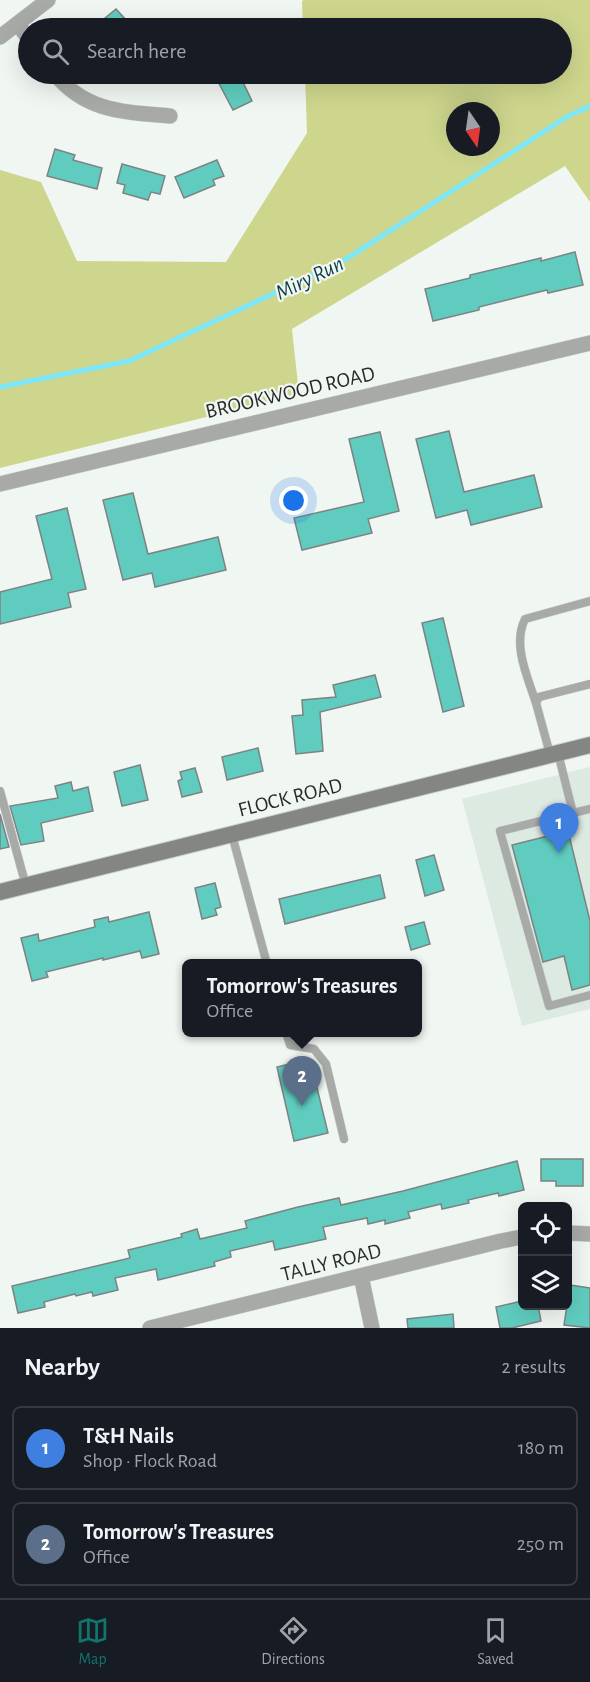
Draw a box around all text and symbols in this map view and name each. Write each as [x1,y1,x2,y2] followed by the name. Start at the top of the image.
[18,18,572,84] search box
[39,35,72,68] icon: search
[87,40,186,62] text: Search here
[446,102,500,156] north arrow
[272,252,347,304] water label: Miry Run
[203,363,377,422] street label: BROOKWOOD ROAD
[279,486,308,515] your location
[236,774,344,821] street label: FLOCK ROAD
[540,804,578,853] pin: 1
[182,959,422,1037] popup
[206,975,398,997] text: Tomorrow's Treasures
[206,1001,253,1021] text: Office
[282,1056,322,1106] pin: 2
[518,1202,572,1310] map controls
[518,1202,572,1256] button: locate
[279,1240,383,1285] street label: TALLY ROAD
[518,1256,572,1310] button: layers
[24,1354,100,1380] text: Nearby
[502,1357,566,1377] text: 2 results
[83,1425,174,1447] text: T&H Nails
[42,1438,49,1458] text: 1
[518,1438,564,1458] text: 180 m
[83,1451,217,1471] text: Shop · Flock Road
[83,1521,274,1543] text: Tomorrow's Treasures
[41,1534,50,1554] text: 2
[517,1534,564,1554] text: 250 m
[83,1547,130,1567] text: Office
[76,1614,109,1669] tab: Map
[261,1614,325,1669] tab: Directions
[477,1614,514,1669] tab: Saved

